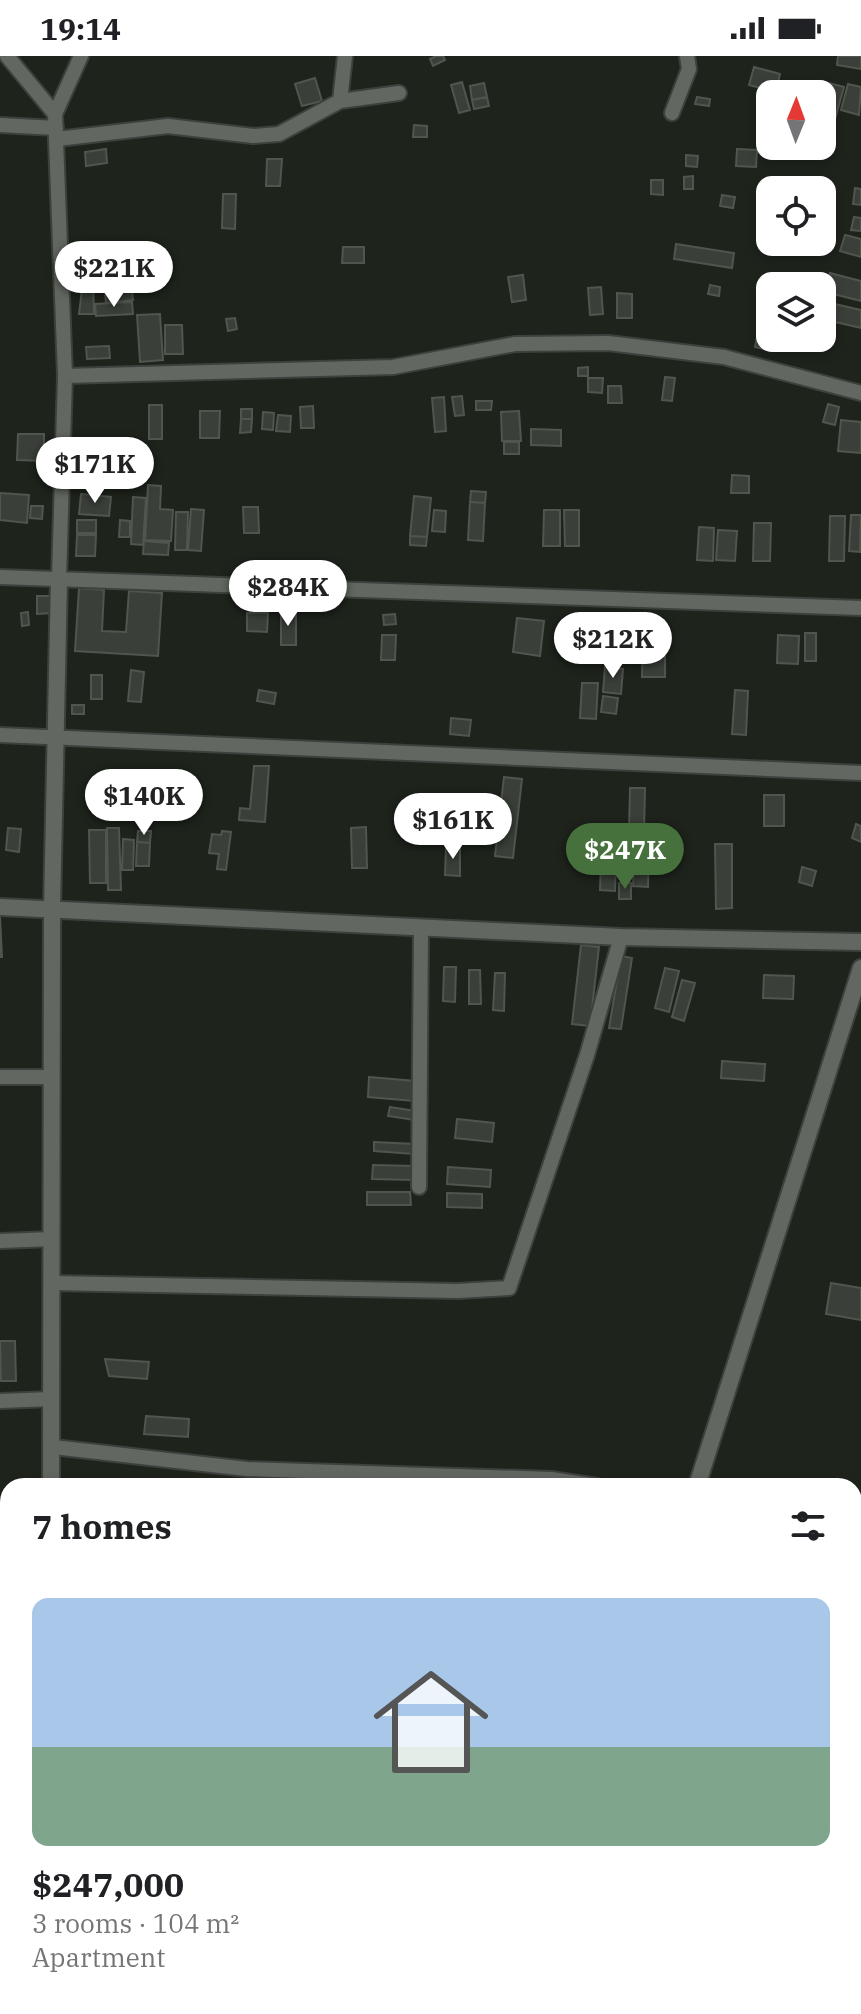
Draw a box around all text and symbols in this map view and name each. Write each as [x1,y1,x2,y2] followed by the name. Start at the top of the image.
[40,9,121,48] text: 19:14
[756,80,836,160] north arrow
[756,80,836,352] map controls
[756,176,836,256] button: locate
[58,241,170,309] pin: $221K
[73,250,155,284] text: $221K
[756,272,836,352] button: layers
[39,437,151,505] pin: $171K
[54,446,136,480] text: $171K
[232,560,344,628] pin: $284K
[247,569,329,603] text: $284K
[557,612,669,680] pin: $212K
[572,621,654,655] text: $212K
[88,769,200,837] pin: $140K
[103,778,185,812] text: $140K
[397,793,509,861] pin: $161K
[412,802,494,836] text: $161K
[569,823,681,891] pin: $247K
[584,832,666,866] text: $247K
[32,1504,172,1548] text: 7 homes
[786,1504,830,1548] icon: filters
[359,1650,503,1794] icon: home
[32,1862,184,1906] text: $247,000
[32,1906,239,1940] text: 3 rooms · 104 m²
[32,1940,165,1974] text: Apartment

